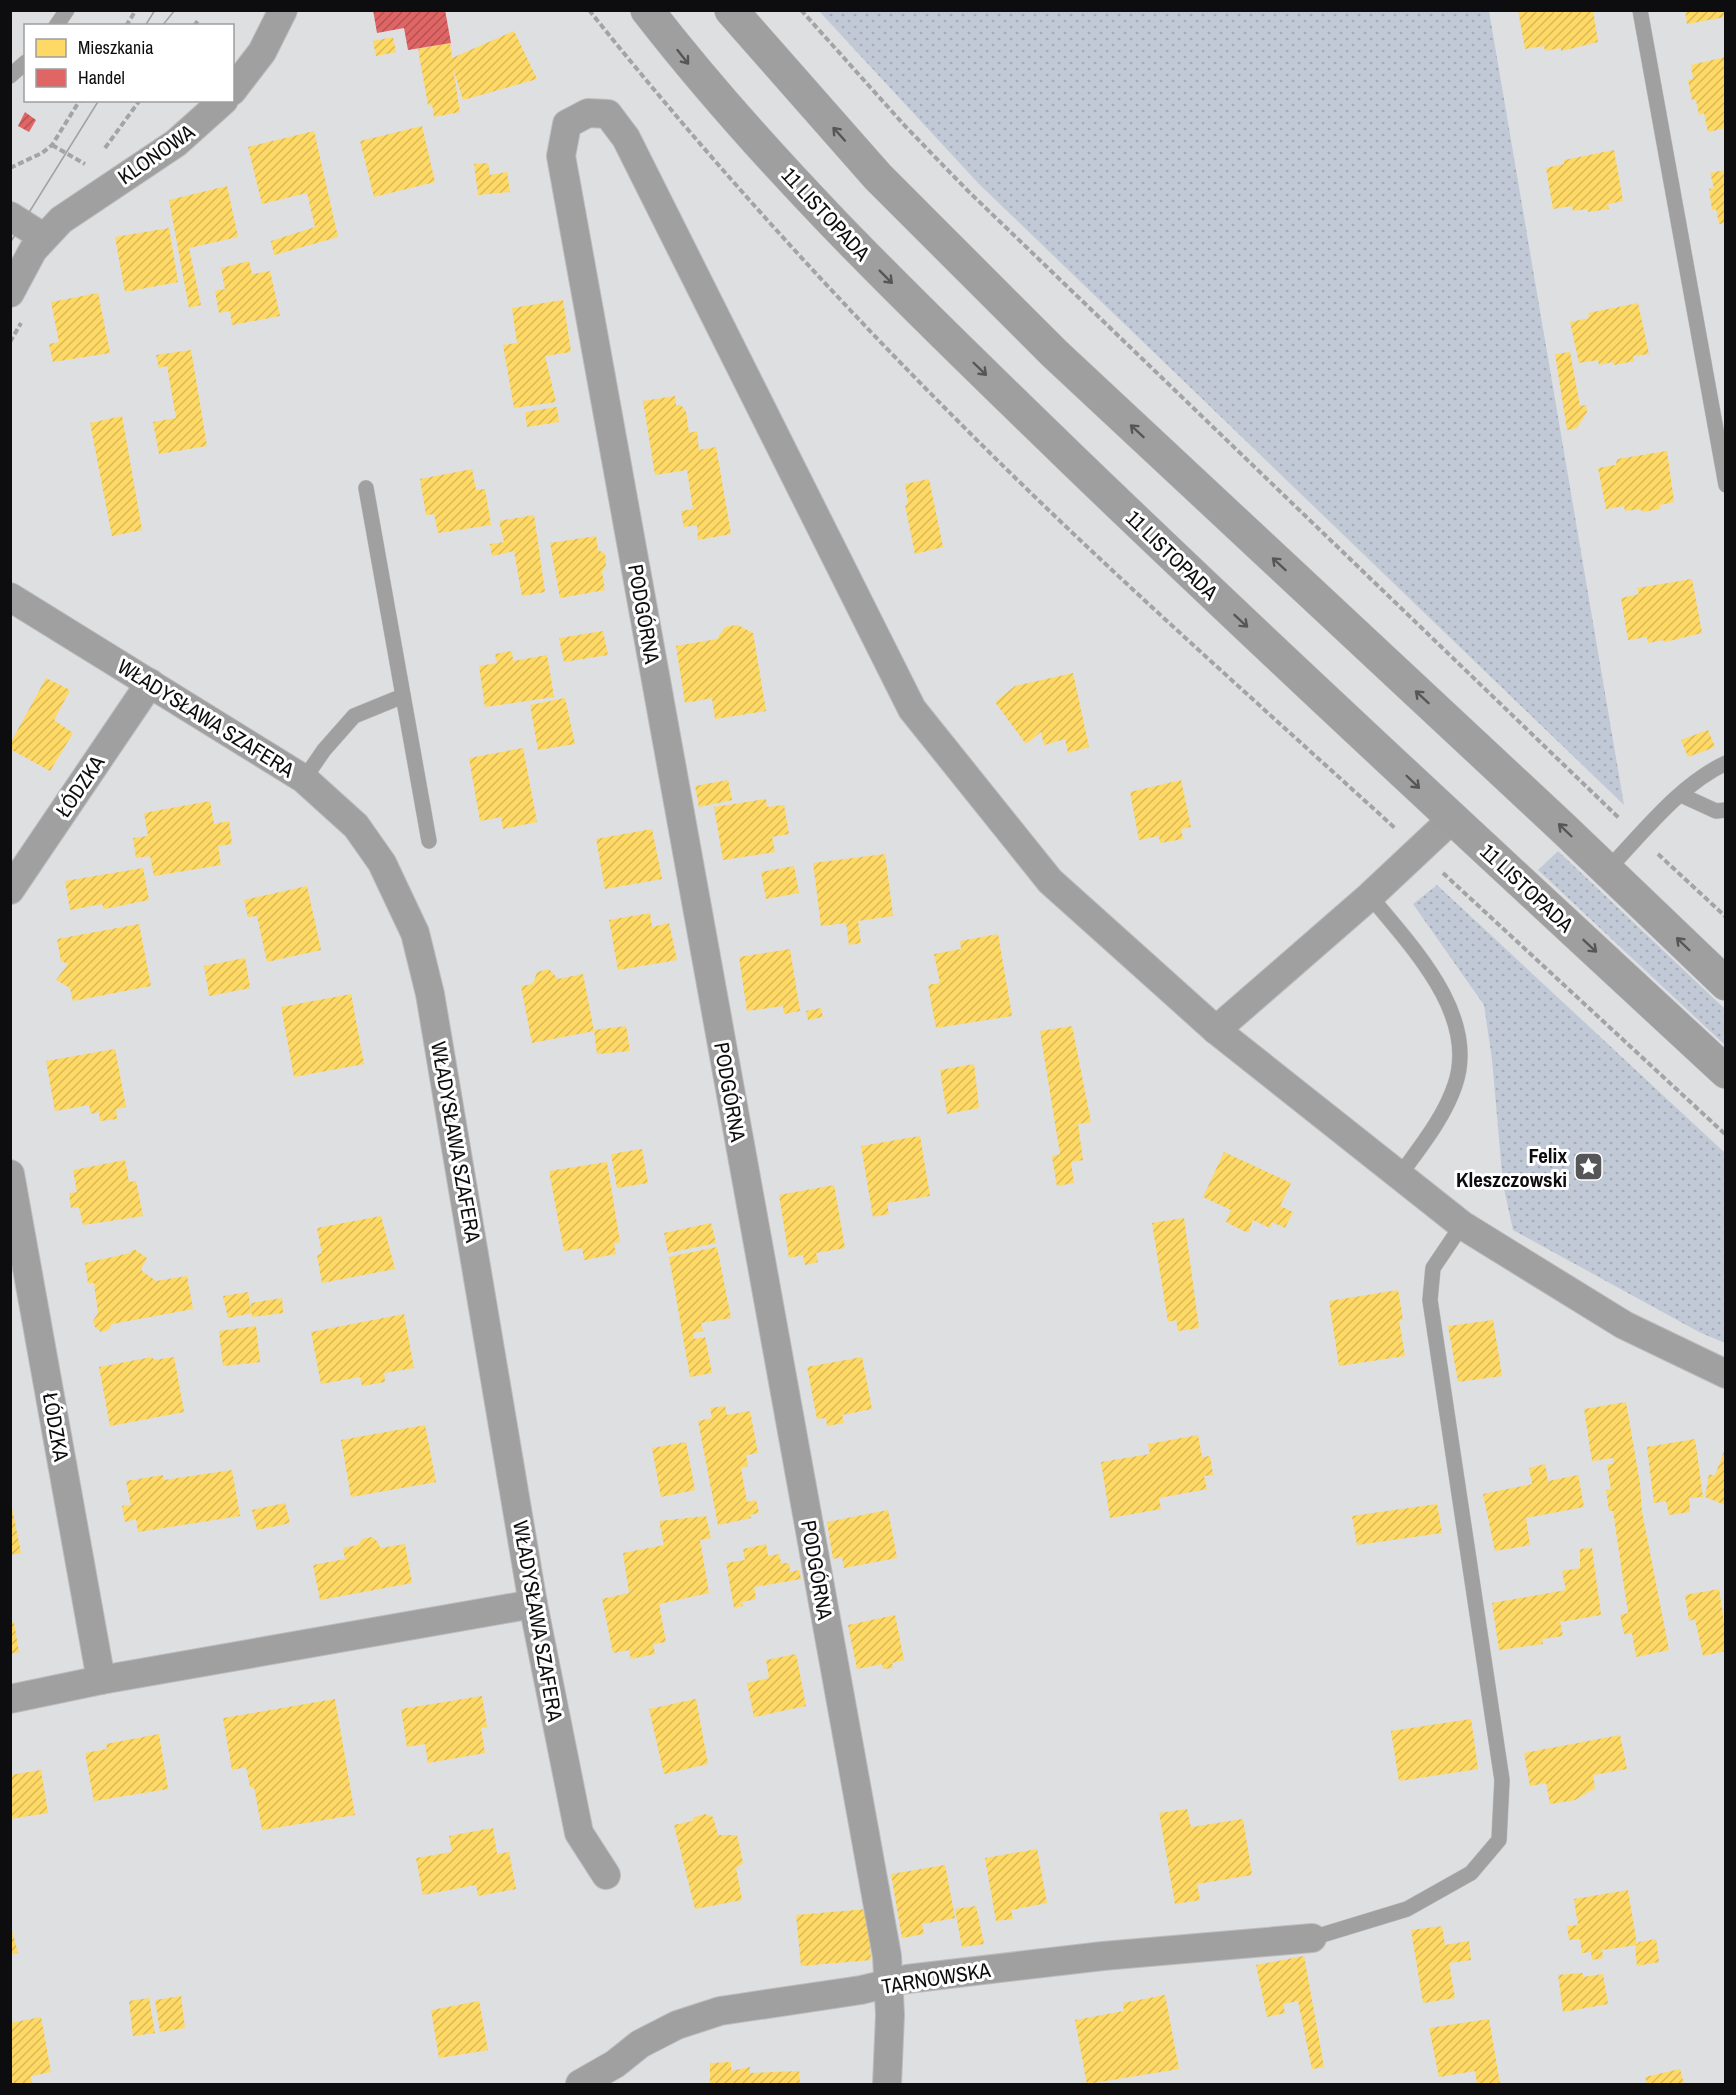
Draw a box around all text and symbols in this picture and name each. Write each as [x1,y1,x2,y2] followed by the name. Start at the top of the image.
[24,24,234,102] legend
[78,35,153,60] text: Mieszkania
[677,48,690,64] one-way arrow
[78,65,125,90] text: Handel
[112,117,201,191] street label: KLONOWA
[832,127,846,142] one-way arrow
[775,161,877,267] street label: 11 LISTOPADA
[879,270,894,285] one-way arrow
[972,362,987,377] one-way arrow
[1129,424,1144,438] one-way arrow
[1120,504,1225,607] street label: 11 LISTOPADA
[1272,558,1287,572] one-way arrow
[621,562,667,666] street label: PODGÓRNA
[1234,614,1249,628] one-way arrow
[112,652,300,784] street label: WŁADYSŁAWA SZAFERA
[1415,690,1430,704] one-way arrow
[49,749,112,823] street label: ŁÓDZKA
[1406,775,1421,789] one-way arrow
[1557,823,1572,837] one-way arrow
[1474,837,1580,939] street label: 11 LISTOPADA
[1675,936,1690,951] one-way arrow
[1582,939,1597,953] one-way arrow
[424,1039,488,1245] street label: WŁADYSŁAWA SZAFERA
[707,1040,753,1144] street label: PODGÓRNA
[1456,1141,1567,1194] place label: Felix Kleszczowski
[1572,1151,1604,1183] place icon: Felix Kleszczowski
[36,1391,76,1464] street label: ŁÓDZKA
[506,1518,570,1724] street label: WŁADYSŁAWA SZAFERA
[794,1518,840,1622] street label: PODGÓRNA
[880,1955,993,2001] street label: TARNOWSKA

